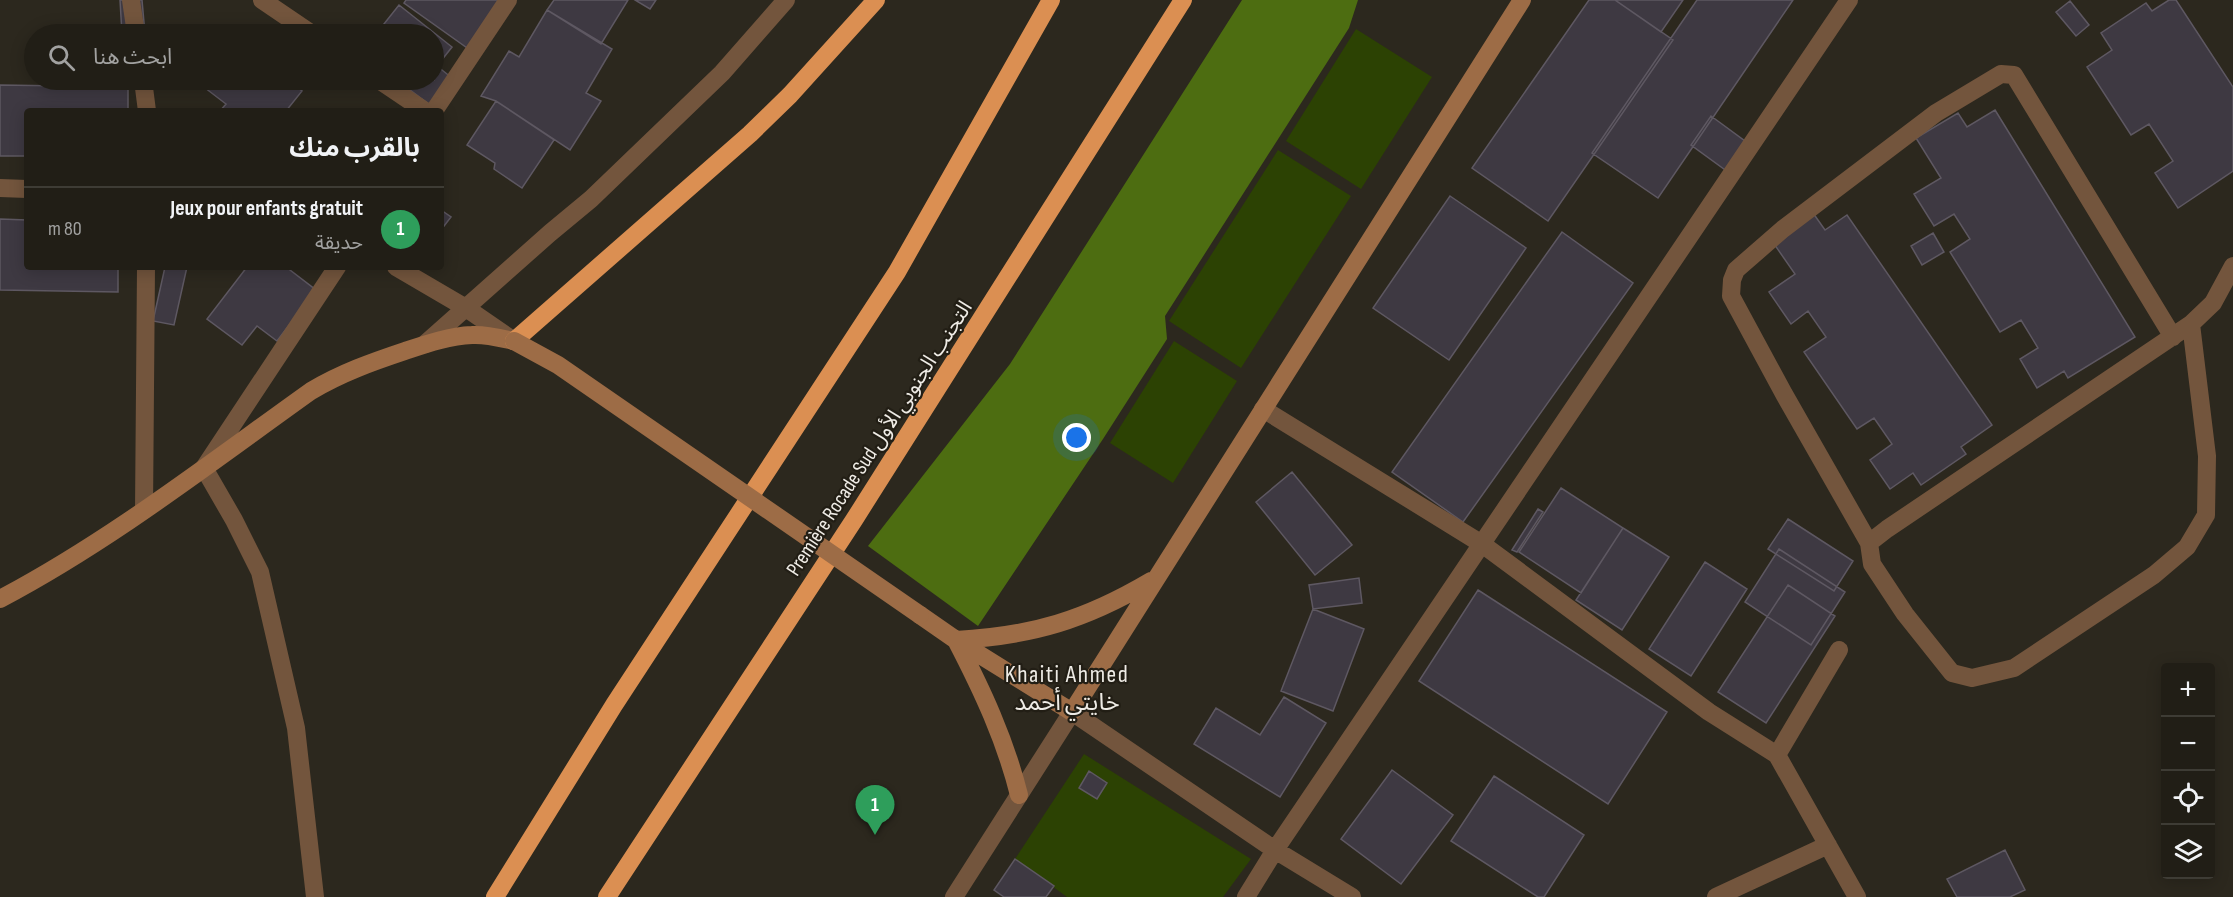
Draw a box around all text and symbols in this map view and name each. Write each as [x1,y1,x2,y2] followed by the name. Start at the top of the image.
[24,24,444,90] search box
[45,41,78,74] icon: search
[93,44,172,71] text: ابحث هنا
[289,133,420,164] text: بالقرب منك
[170,195,363,222] text: Jeux pour enfants gratuit
[48,217,82,241] text: 80 m
[397,217,404,241] text: 1
[315,231,363,255] text: حديقة
[781,296,980,582] street label: Première Rocade Sud التجنب الجنوبي الأول
[1062,423,1091,452] your location
[1005,660,1129,721] district label: Khaiti Ahmed خايتي أحمد
[2161,663,2215,879] map controls
[2161,663,2215,717] button: +
[2161,717,2215,771] button: −
[2161,771,2215,825] button: locate
[856,786,894,835] pin: 1
[2161,825,2215,879] button: layers

